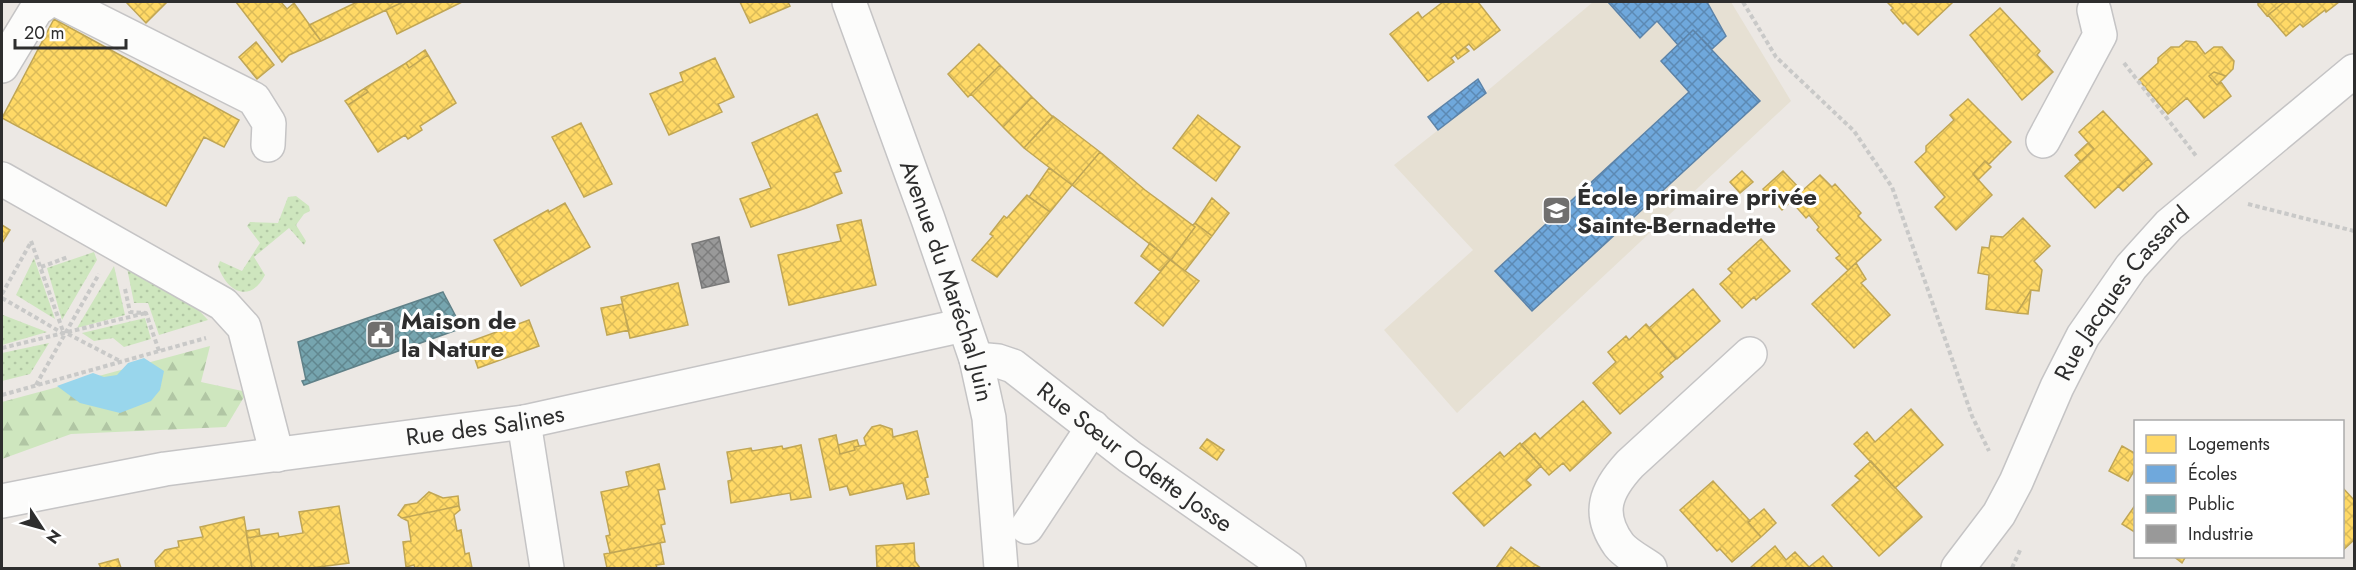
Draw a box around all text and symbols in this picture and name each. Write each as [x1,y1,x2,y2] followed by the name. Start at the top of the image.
[15,12,126,50] scale bar
[24,20,64,46] text: 20 m
[891,155,1003,405] street label: Avenue du Maréchal Juin
[1577,179,1817,242] place label: École primaire privée Sainte-Bernadette
[1540,195,1572,227] school or university icon: École primaire privée Sainte-Bernadette
[2045,197,2197,387] street label: Rue Jacques Cassard
[401,303,517,366] place label: Maison de la Nature
[364,319,396,351] public building icon: Maison de la Nature
[1030,373,1240,540] street label: Rue Sœur Odette Josse
[404,396,567,454] street label: Rue des Salines
[2134,420,2344,558] legend
[2188,431,2270,457] text: Logements
[2188,461,2237,487] text: Écoles
[2188,491,2235,517] text: Public
[12,498,72,558] north arrow
[2188,521,2253,547] text: Industrie
[41,525,67,548] text: N

